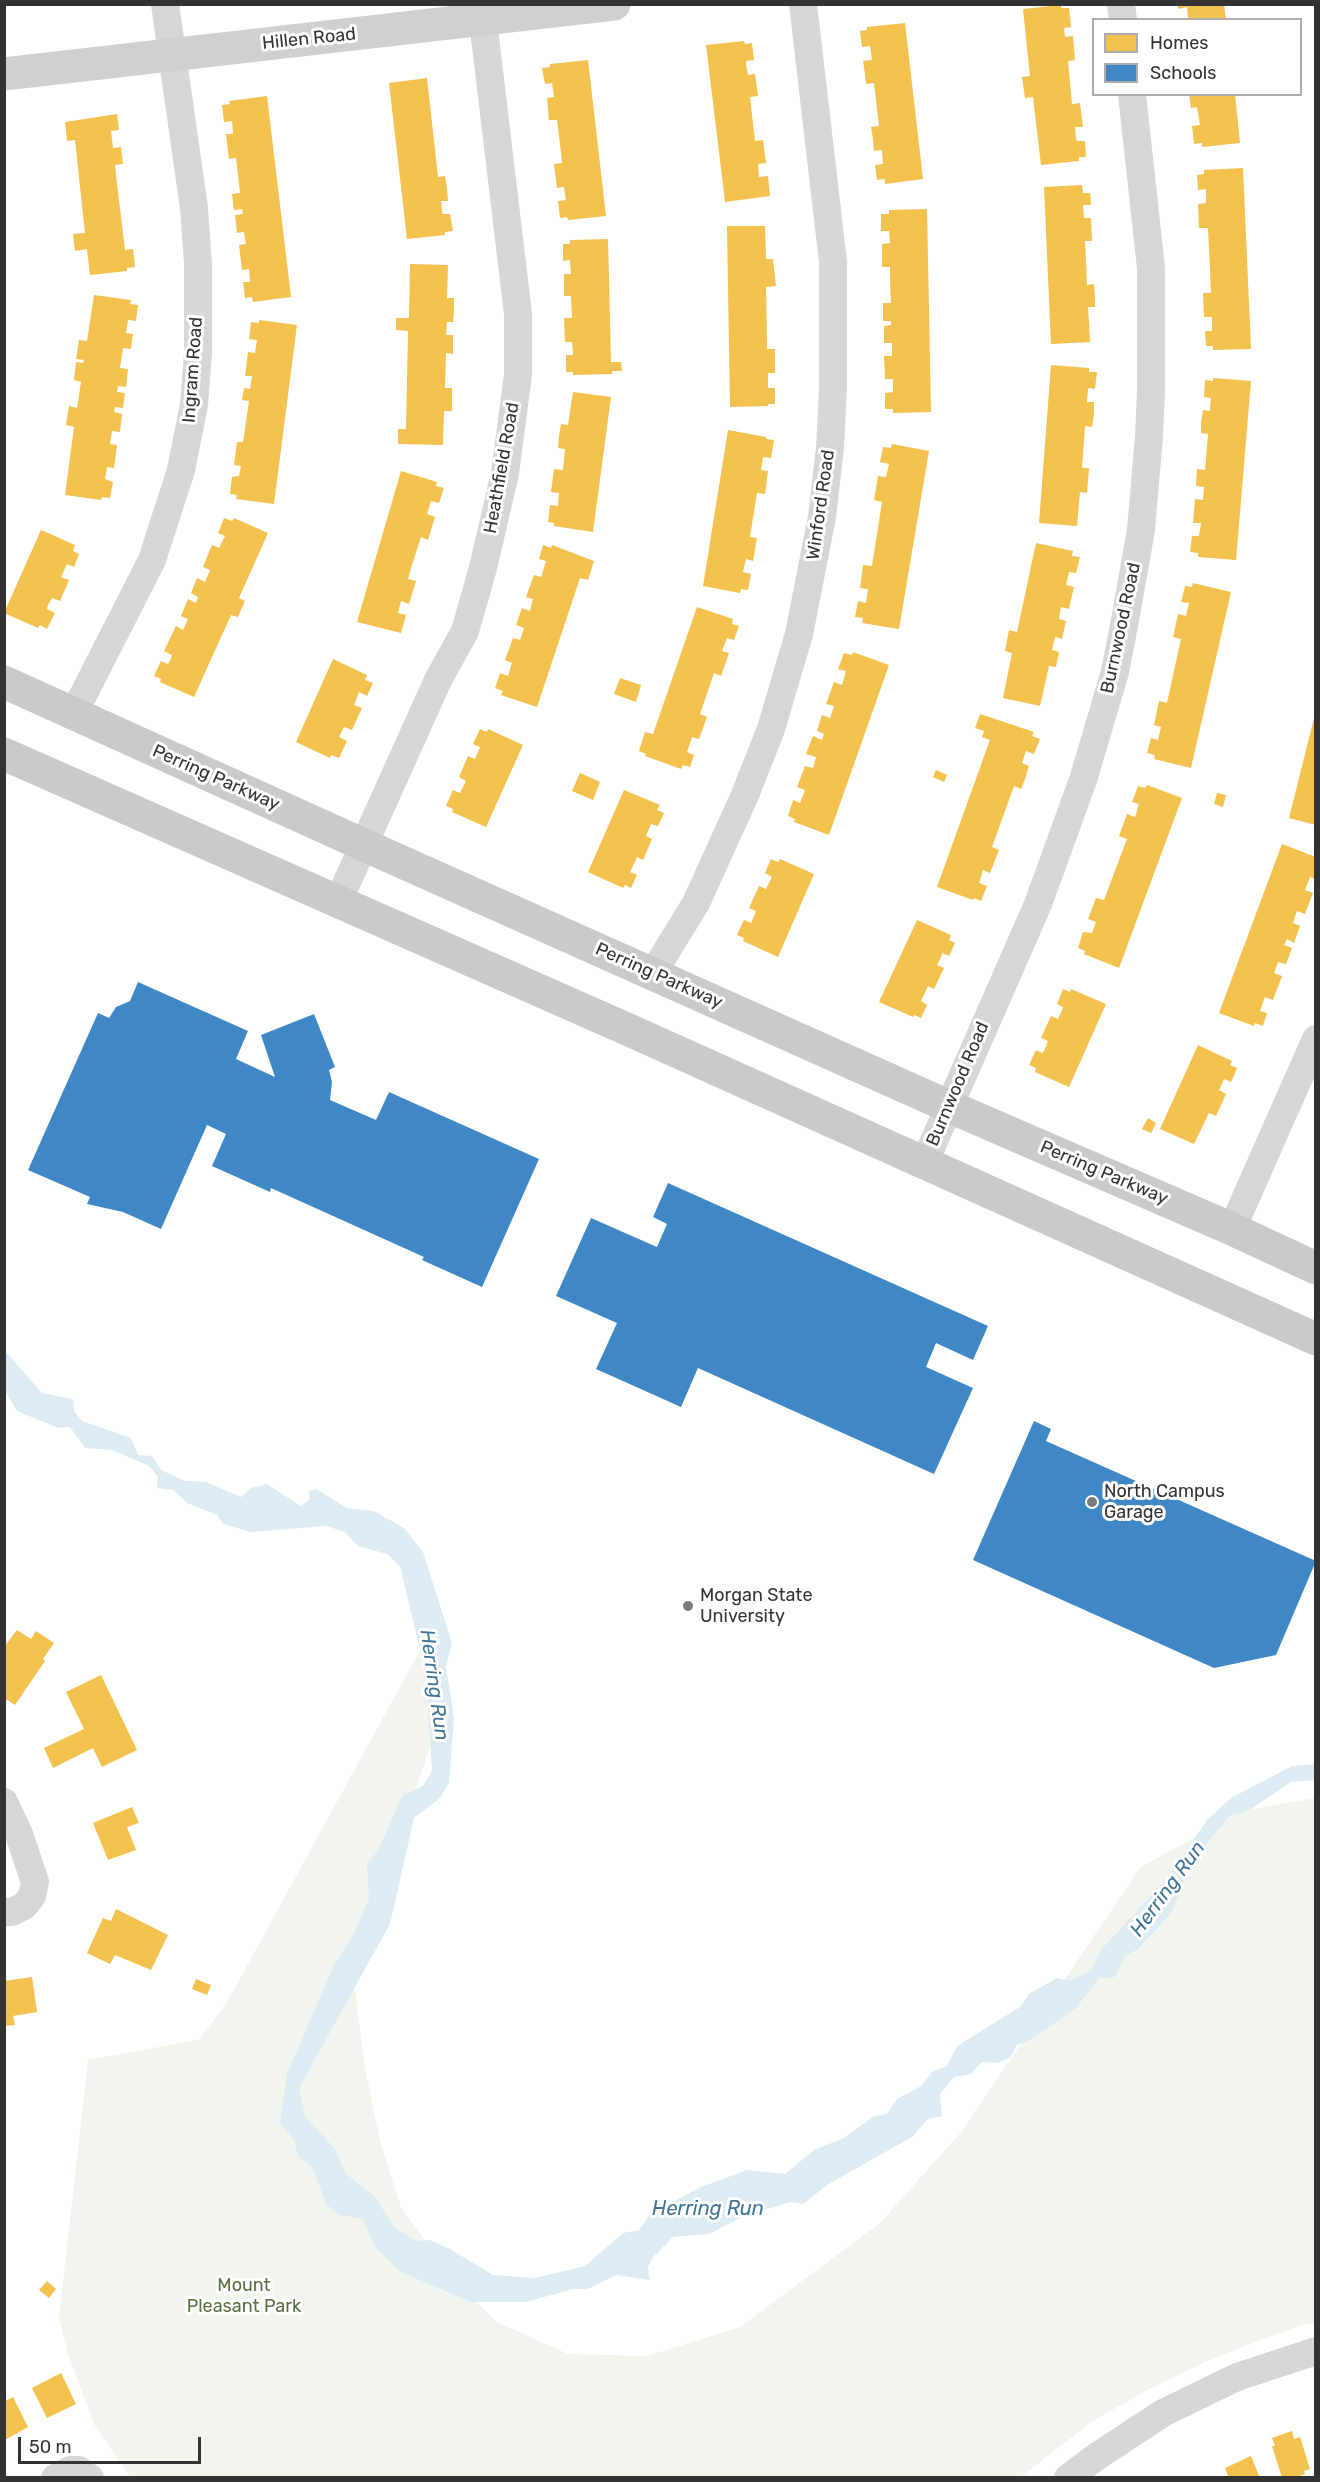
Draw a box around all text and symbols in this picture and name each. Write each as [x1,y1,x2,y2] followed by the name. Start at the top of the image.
[1092,18,1302,96] legend
[261,23,357,55] street label: Hillen Road
[1150,32,1208,54] text: Homes
[1150,62,1216,84] text: Schools
[179,316,207,424] street label: Ingram Road
[480,401,524,535] street label: Heathfield Road
[803,449,839,561] street label: Winford Road
[1097,561,1145,695] street label: Burnwood Road
[149,740,283,816] street label: Perring Parkway
[592,938,726,1014] street label: Perring Parkway
[922,1019,994,1149] street label: Burnwood Road
[1037,1136,1171,1210] street label: Perring Parkway
[1104,1481,1225,1524] place label: North Campus Garage
[1085,1495,1099,1509] marker: North Campus Garage
[700,1585,812,1628] place label: Morgan State University
[681,1599,695,1613] marker: Morgan State University
[414,1628,454,1742] water label: Herring Run
[1125,1837,1211,1941] water label: Herring Run
[652,2197,764,2221] water label: Herring Run
[187,2275,301,2318] park label: Mount Pleasant Park
[21,2425,204,2463] scale bar
[29,2436,72,2458] text: 50 m

